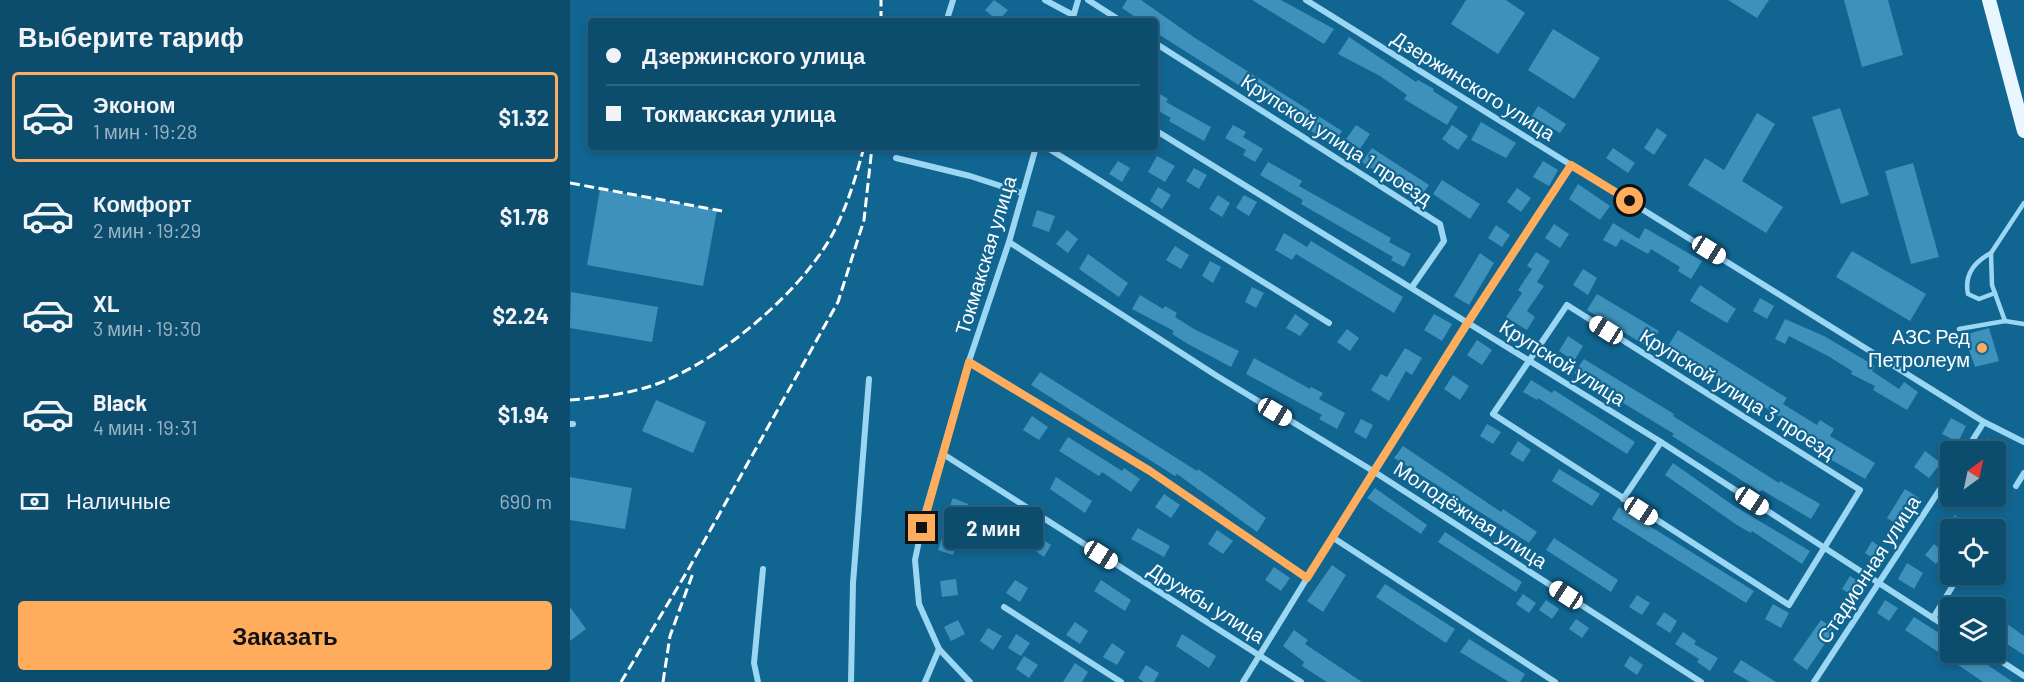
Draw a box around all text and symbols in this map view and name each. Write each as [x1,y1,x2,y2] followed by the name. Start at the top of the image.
[18,20,244,52] text: Выберите тариф
[1388,25,1561,145] street label: Дзержинского улица
[642,42,865,68] text: Дзержинского улица
[1237,68,1437,210] street label: Крупской улица 1 проезд
[21,90,75,144] icon: car
[93,91,176,117] text: Эконом
[642,100,836,126] text: Токмакская улица
[498,104,549,130] text: $1.32
[93,119,198,143] text: 1 мин · 19:28
[949,172,1021,337] street label: Токмакская улица
[1616,187,1643,214] route start
[21,189,75,243] icon: car
[93,190,192,216] text: Комфорт
[500,203,549,229] text: $1.78
[93,218,201,242] text: 2 мин · 19:29
[1689,233,1729,267] car
[21,288,75,342] icon: car
[93,290,119,316] text: XL
[493,302,549,328] text: $2.24
[1586,313,1626,347] car
[1496,314,1631,411] street label: Крупской улица
[93,316,201,340] text: 3 мин · 19:30
[1636,323,1841,463] street label: Крупской улица 3 проезд
[1868,324,1970,371] place label: АЗС Ред Петролеум
[1975,341,1989,355] marker: АЗС Ред Петролеум
[21,387,75,441] icon: car
[93,389,147,415] text: Black
[1255,395,1295,429] car
[498,401,549,427] text: $1.94
[93,415,198,439] text: 4 мин · 19:31
[1940,441,2006,507] north arrow
[1940,441,2006,663] map controls
[1390,455,1553,573] street label: Молодёжная улица
[1732,484,1772,518] car
[18,485,51,518] icon: cash
[66,487,171,513] text: Наличные
[499,489,552,513] text: 690 m
[1811,490,1925,647] street label: Стадионная улица
[1621,494,1661,528] car
[943,507,1042,549] callout: 2 мин
[908,514,935,541] route end
[966,516,1021,540] text: 2 мин
[1940,519,2006,585] button: locate
[1081,538,1121,572] car
[1144,557,1271,648] street label: Дружбы улица
[1546,578,1586,612] car
[1940,597,2006,663] button: layers
[18,601,552,670] button: Заказать

